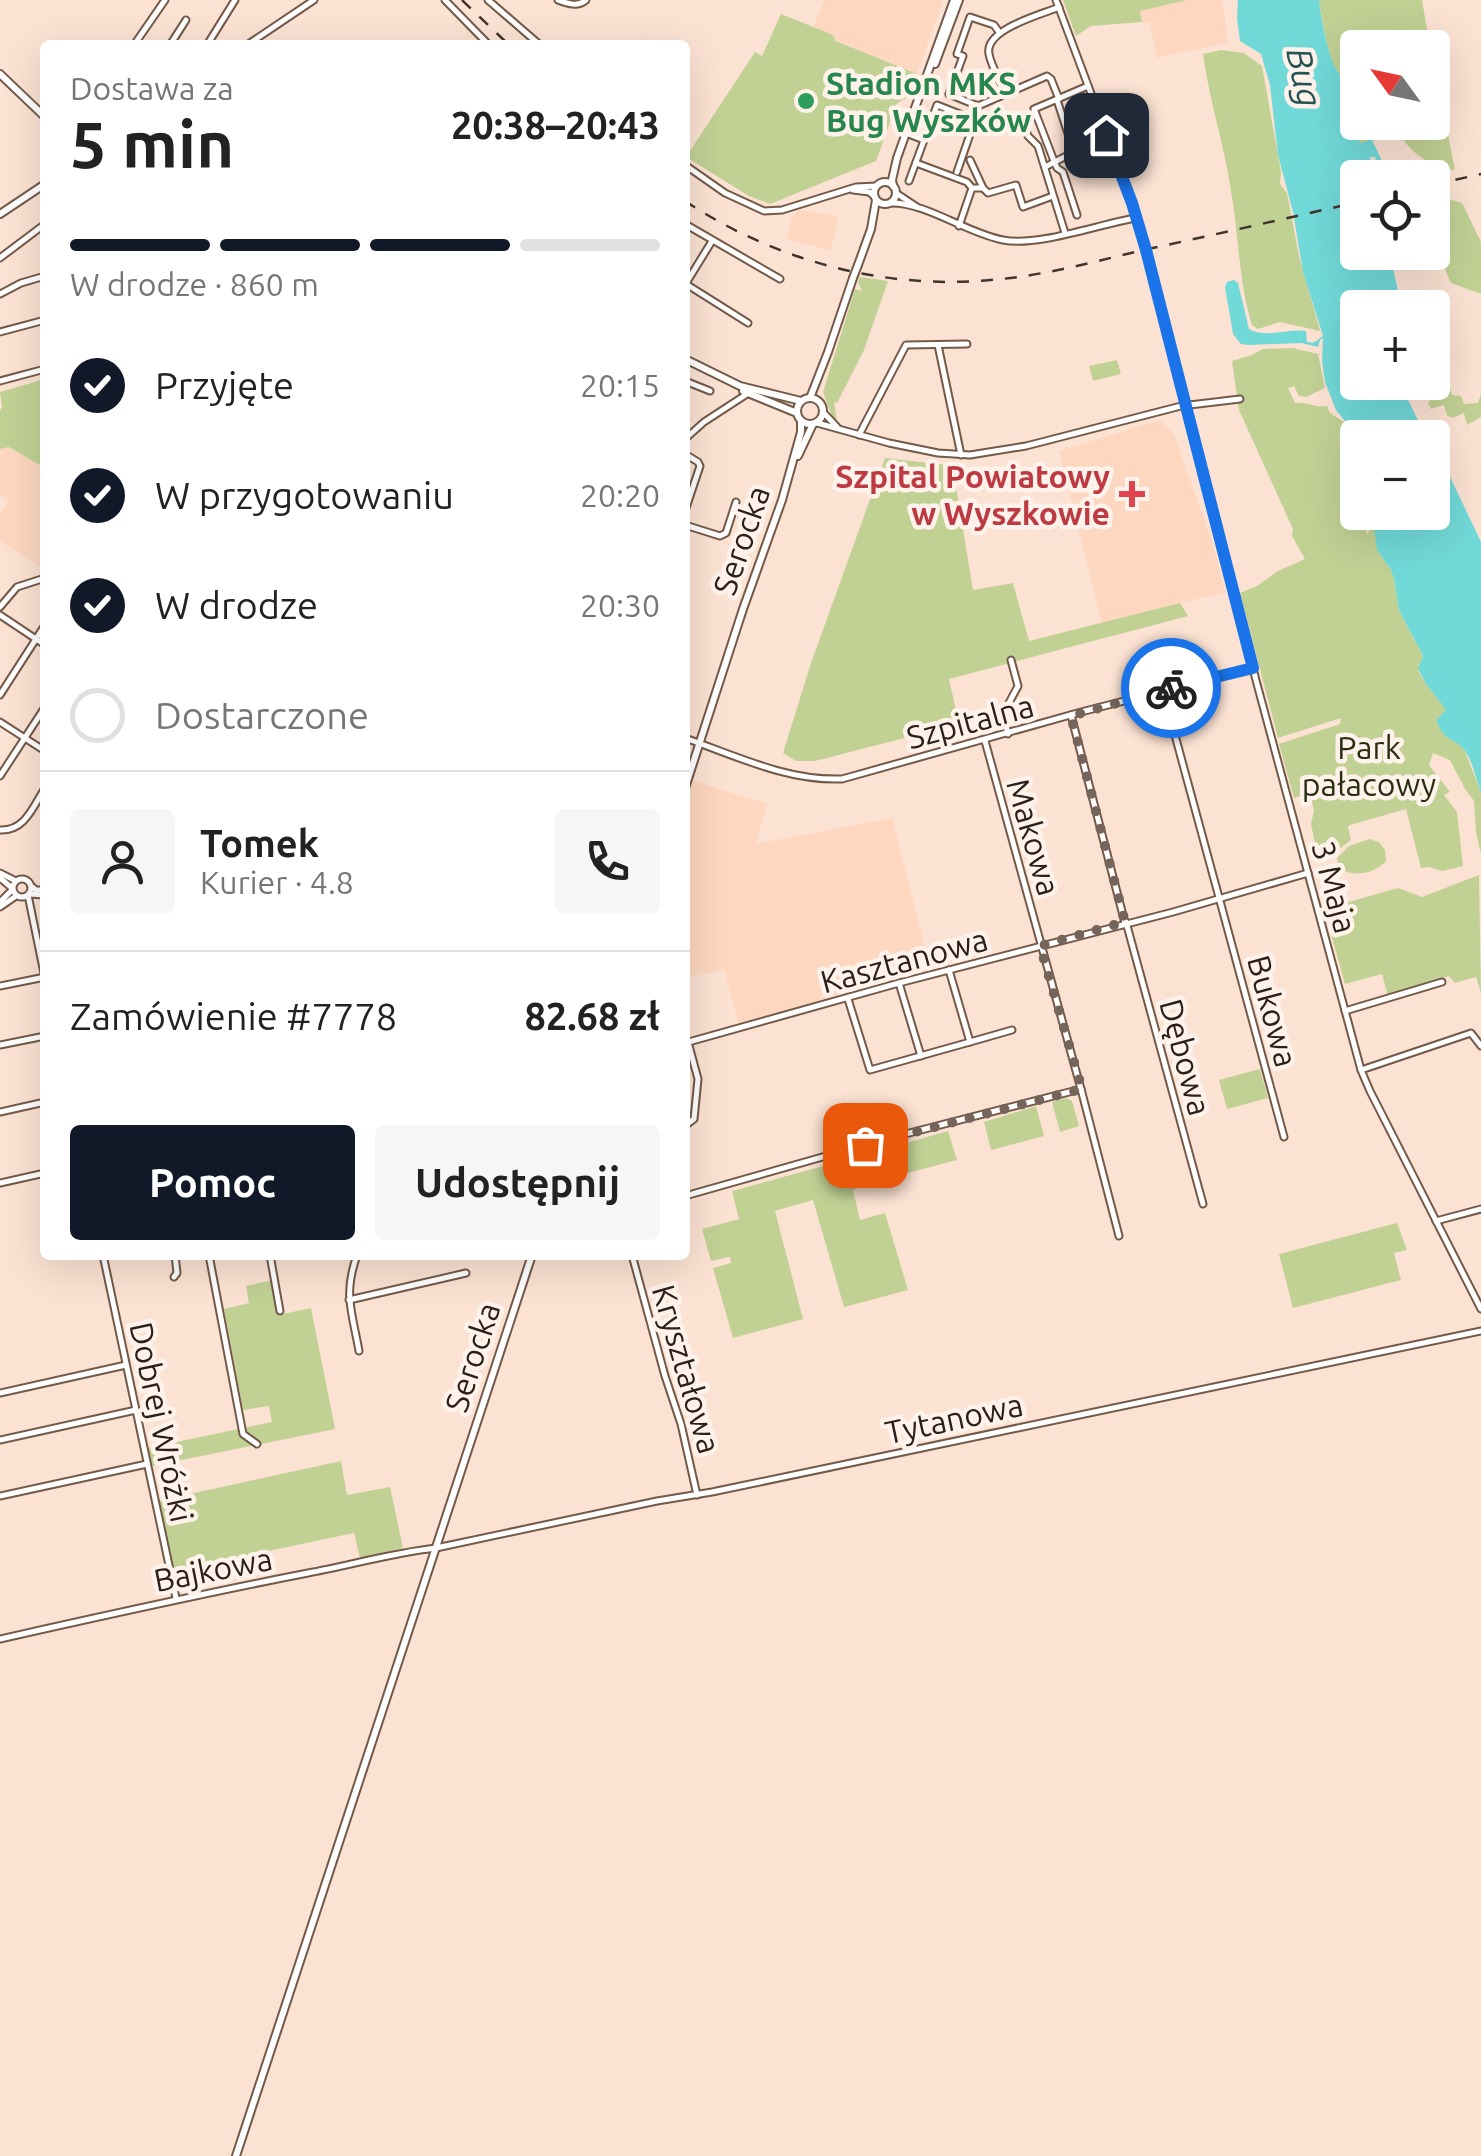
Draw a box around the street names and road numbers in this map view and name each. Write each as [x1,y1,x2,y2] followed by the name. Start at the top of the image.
[706,481,776,599] street label: Serocka
[903,687,1037,755] street label: Szpitalna
[1000,774,1068,900] street label: Makowa
[1305,837,1365,937] street label: 3 Maja
[816,920,992,1000] street label: Kasztanowa
[1241,951,1305,1071] street label: Bukowa
[1153,995,1219,1119] street label: Dębowa
[646,1281,728,1457] street label: Kryształowa
[437,1298,507,1416] street label: Serocka
[123,1319,201,1525] street label: Dobrej Wróżki
[882,1386,1026,1450] street label: Tytanowa
[151,1540,275,1598] street label: Bajkowa

